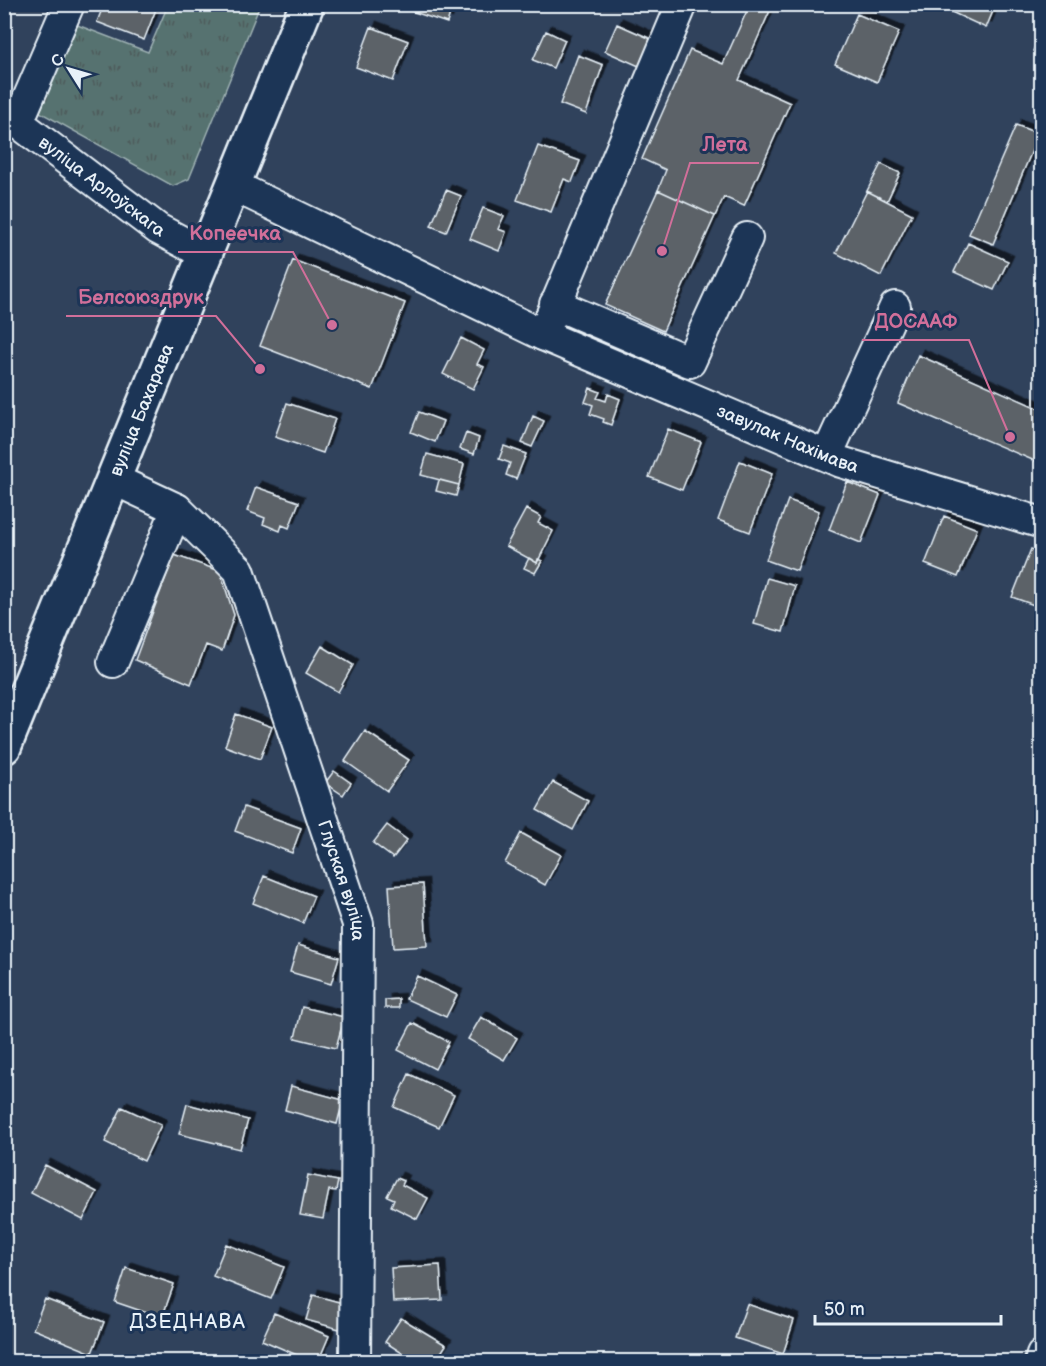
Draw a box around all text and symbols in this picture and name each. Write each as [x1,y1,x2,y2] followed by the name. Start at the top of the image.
[39,39,99,99] north arrow
[47,51,69,71] text: С
[690,125,759,163] callout: Лета
[34,132,169,242] street label: вуліца Арлоўскага
[702,133,748,157] text: Лета
[178,214,293,252] callout: Копеечка
[189,222,281,246] text: Копеечка
[66,278,216,316] callout: Белсоюздрук
[78,286,204,310] text: Белсоюздрук
[862,302,969,340] callout: ДОСААФ
[875,310,958,334] text: ДОСААФ
[106,341,178,479] street label: вуліца Бахарава
[714,400,861,478] street label: завулак Нахімава
[313,818,368,941] street label: Глуская вуліца
[815,1288,1001,1326] scale bar
[824,1299,865,1320] text: 50 m
[130,1310,246,1334] district label: ДЗЕДНАВА

